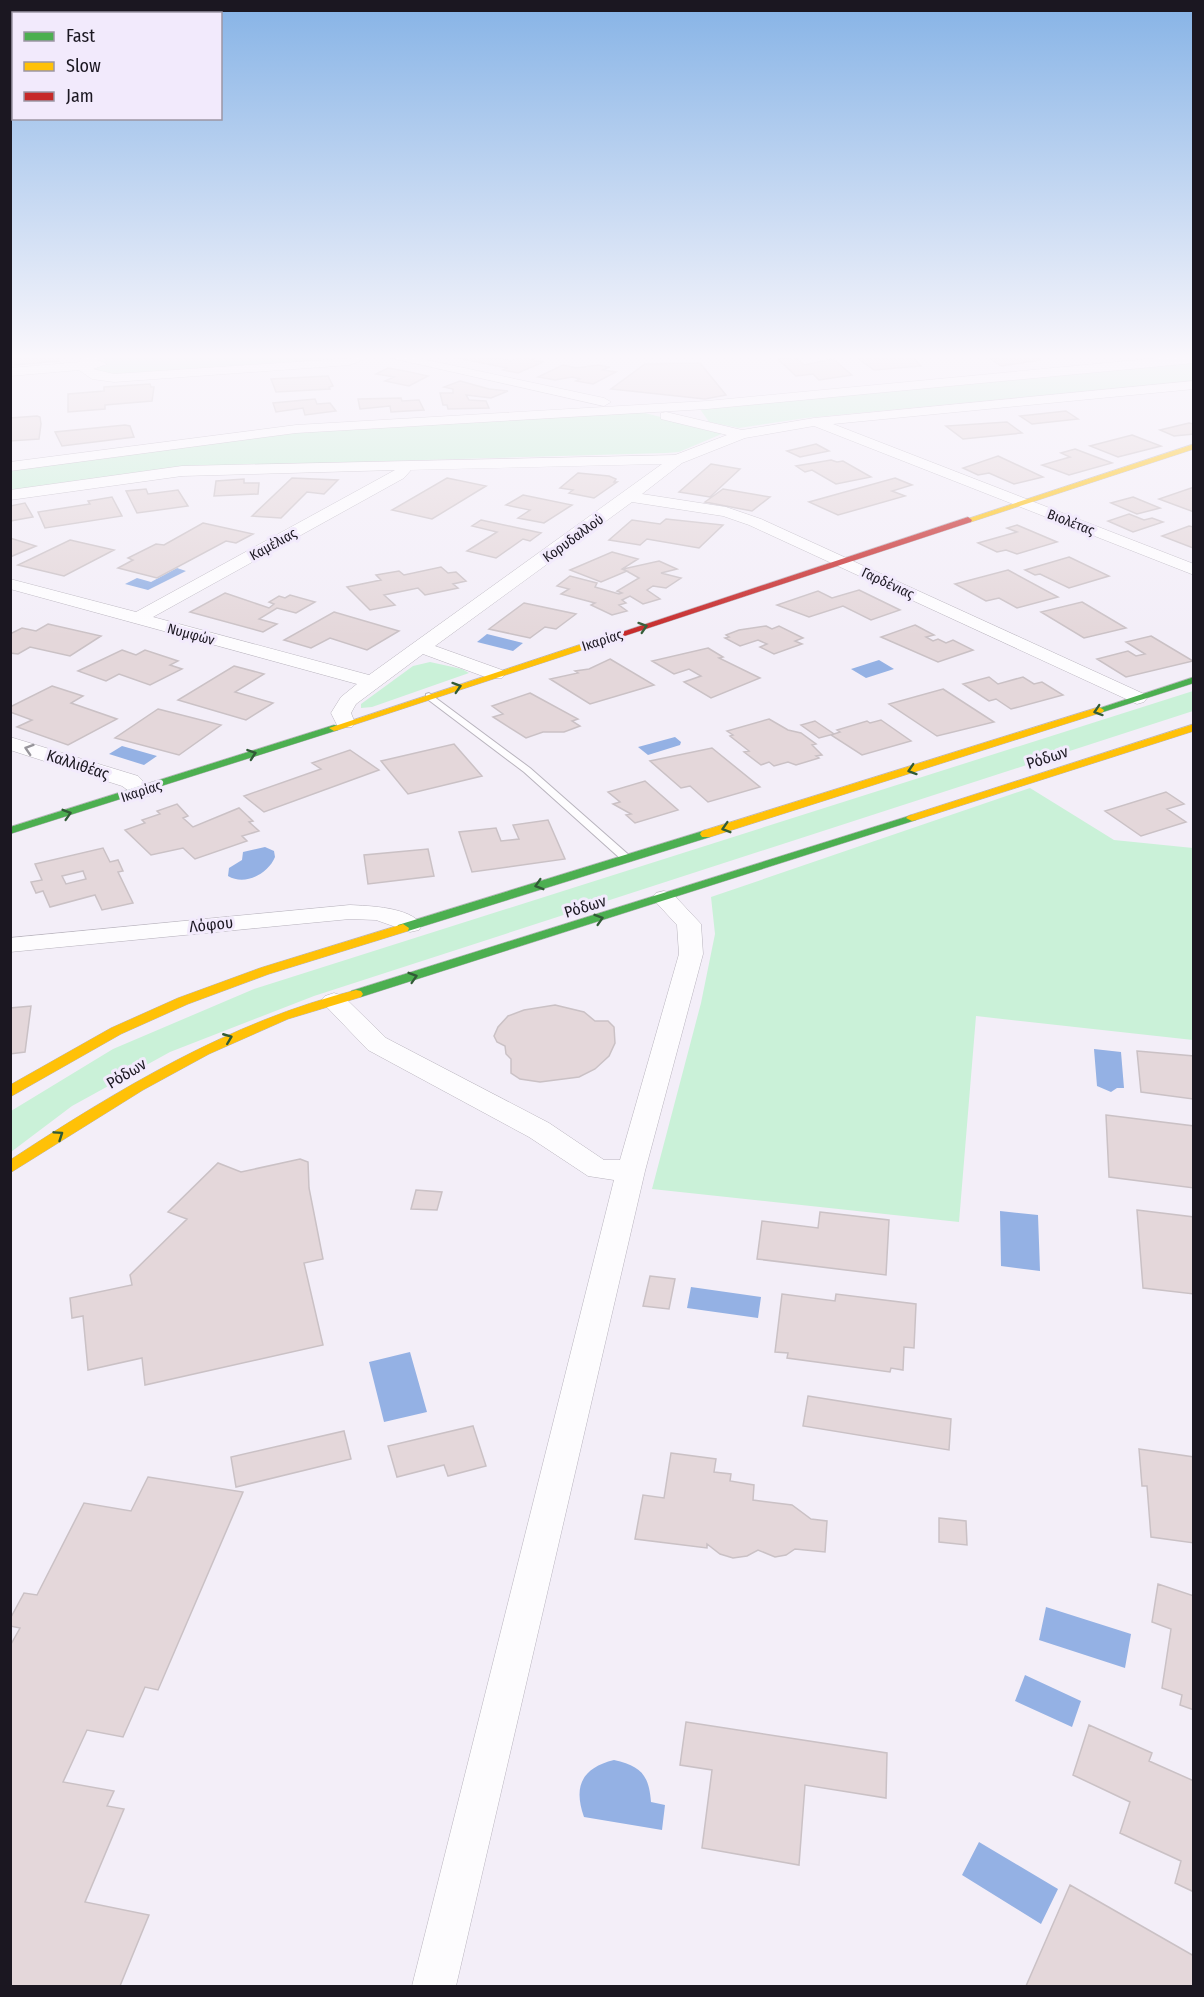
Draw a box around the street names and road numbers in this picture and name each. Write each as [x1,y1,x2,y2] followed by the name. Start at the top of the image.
[1045,506,1097,539] street label: Βιολέτας
[540,511,607,566] street label: Κορυδαλλού
[247,525,300,564] street label: Καμέλιας
[859,564,917,603] street label: Γαρδένιας
[165,620,216,649] street label: Νυμφών
[580,626,625,655] street label: Ικαρίας
[1024,742,1070,773] street label: Ρόδων
[44,745,112,784] street label: Καλλιθέας
[119,777,164,806] street label: Ικαρίας
[562,891,608,922] street label: Ρόδων
[188,913,234,936] street label: Λόφου
[103,1054,149,1093] street label: Ρόδων

